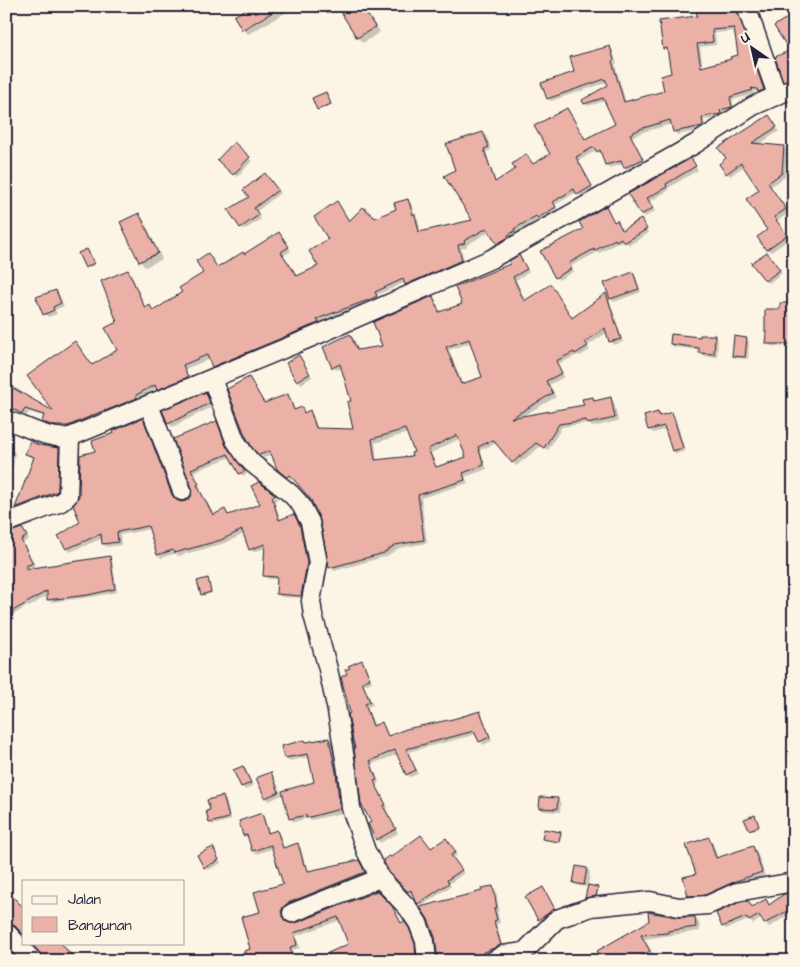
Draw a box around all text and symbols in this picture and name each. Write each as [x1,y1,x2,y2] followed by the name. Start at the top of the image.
[728,22,778,72] north arrow
[736,27,754,49] text: U
[22,880,185,944] legend
[68,889,102,910] text: Jalan
[68,915,132,937] text: Bangunan

